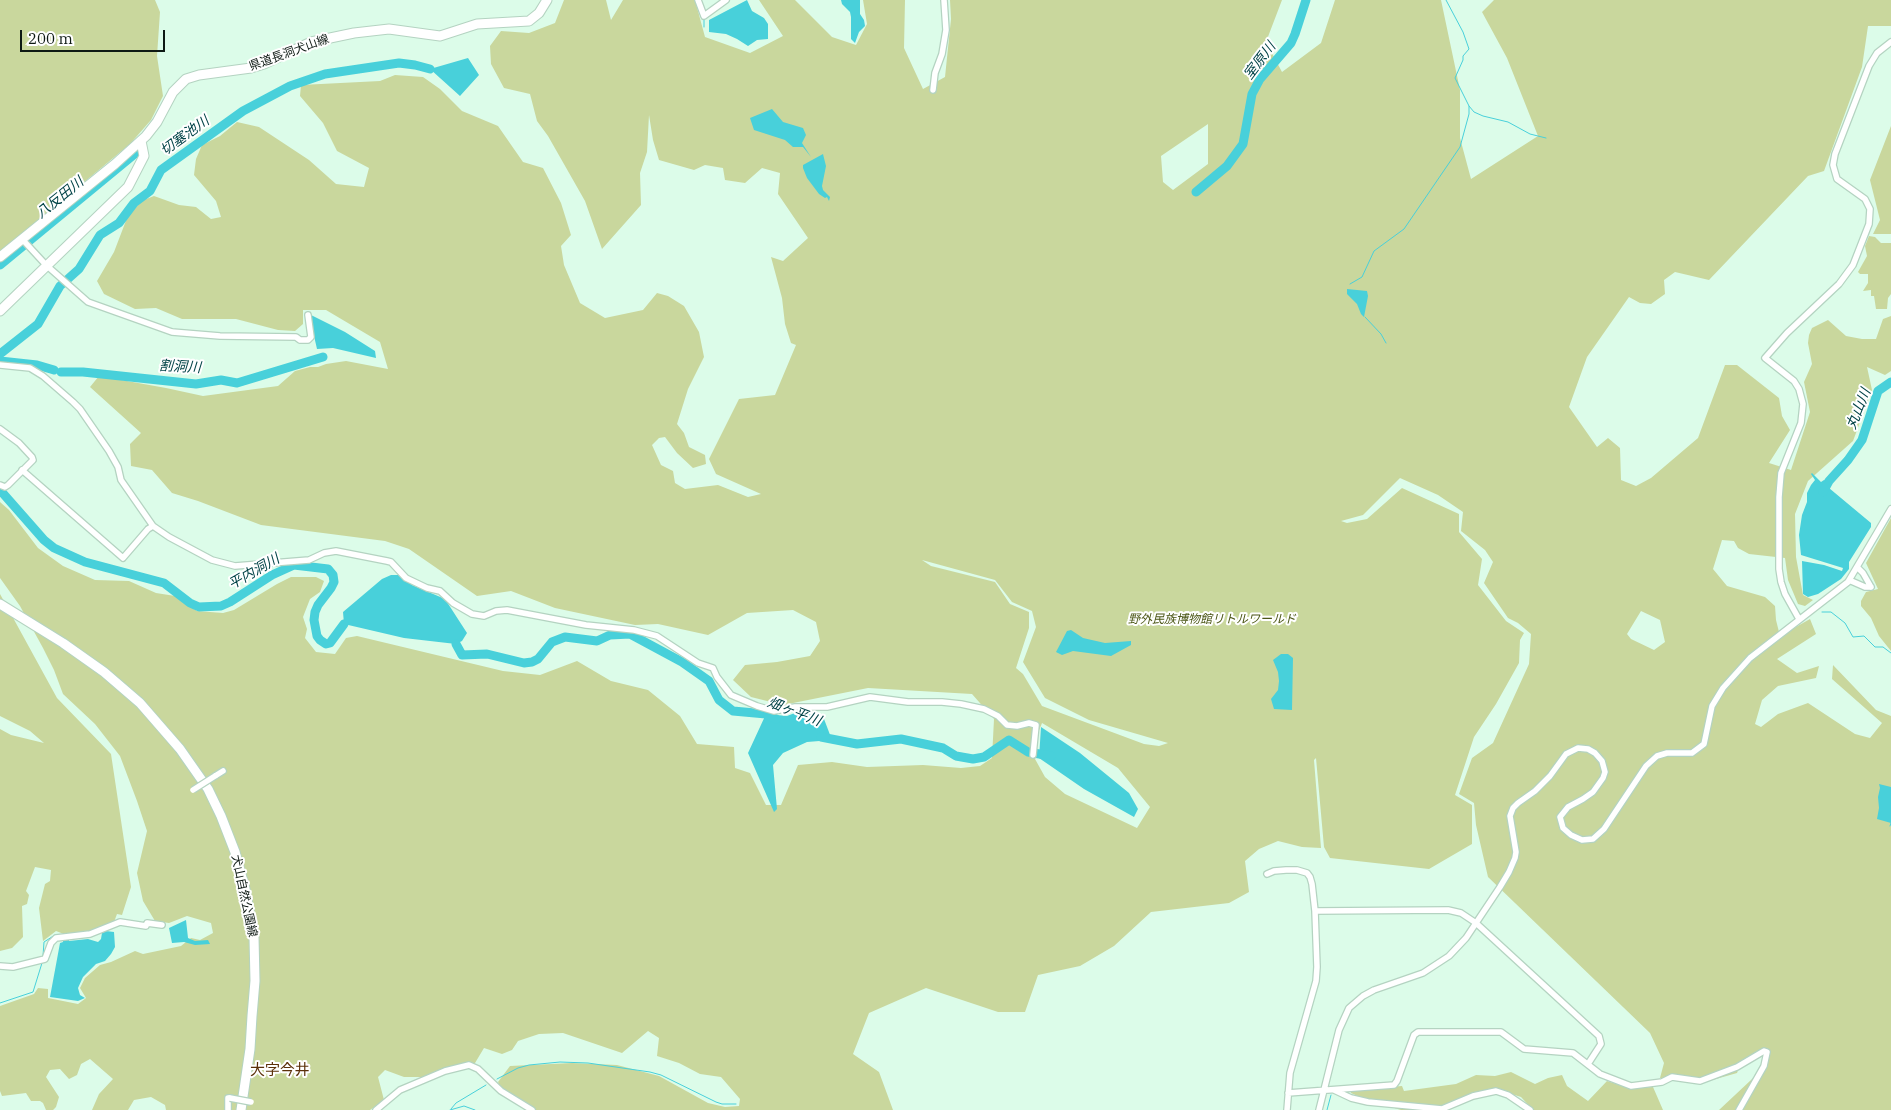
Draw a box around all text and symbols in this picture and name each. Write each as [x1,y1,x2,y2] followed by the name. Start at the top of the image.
[22,20,168,52] scale bar
[28,29,73,48] text: 200 m
[247,32,331,74] street label: 県道長洞犬山線
[1241,39,1279,83] water label: 室原川
[157,113,213,159] water label: 切塞池川
[33,174,87,222] water label: 八反田川
[159,358,201,376] water label: 割洞川
[1843,386,1875,432] water label: 丸山川
[226,551,282,593] water label: 平内洞川
[1128,613,1296,627] park label: 野外民族博物館リトルワールド
[765,694,823,730] water label: 畑ヶ平川
[228,853,260,939] street label: 犬山自然公園線
[250,1062,310,1080] district label: 大字今井

